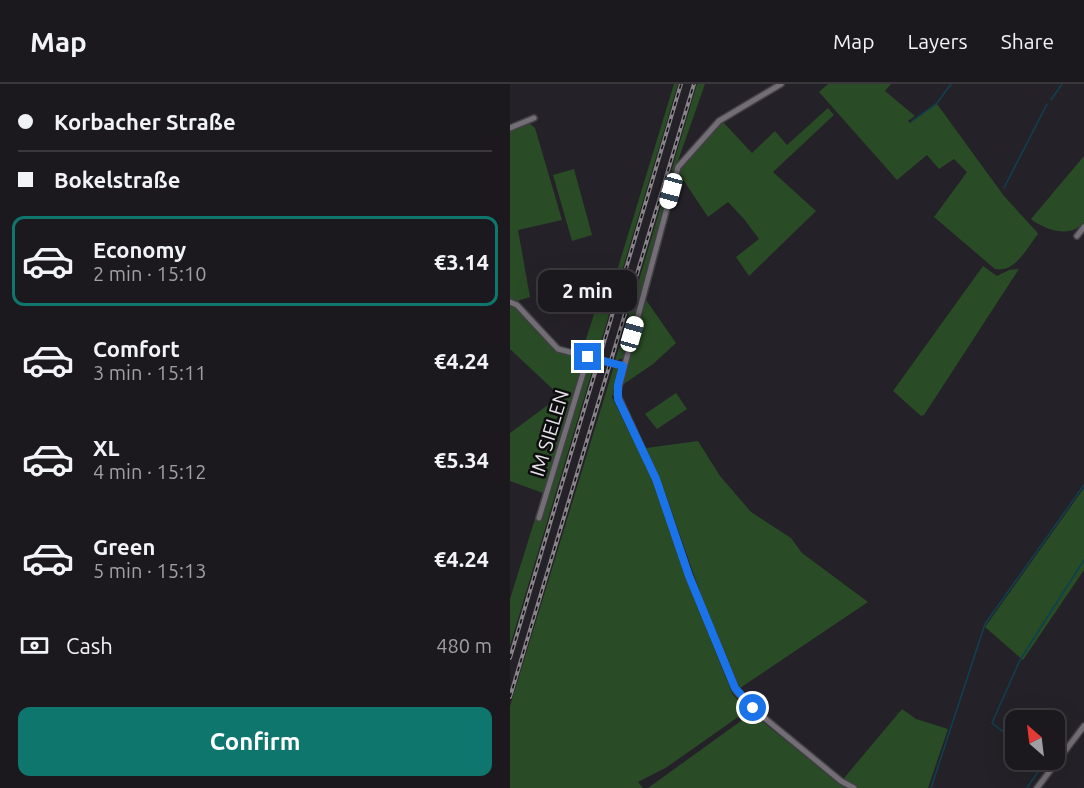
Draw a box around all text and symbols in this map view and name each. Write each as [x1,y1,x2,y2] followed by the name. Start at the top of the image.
[30,26,87,57] text: Map
[833,29,874,53] text: Map
[907,29,968,53] text: Layers
[1001,29,1054,53] text: Share
[54,109,236,134] text: Korbacher Straße
[54,167,180,192] text: Bokelstraße
[658,171,684,211] car
[21,234,75,288] icon: car
[93,237,186,262] text: Economy
[434,249,489,274] text: €3.14
[93,262,207,285] text: 2 min · 15:10
[538,270,638,312] callout: 2 min
[562,279,613,302] text: 2 min
[618,314,646,354] car
[21,333,75,387] icon: car
[93,336,180,361] text: Comfort
[574,343,601,370] route end
[434,348,489,373] text: €4.24
[93,361,207,384] text: 3 min · 15:11
[525,387,573,479] street label: IM SIELEN
[21,432,75,486] icon: car
[93,435,120,460] text: XL
[434,447,489,472] text: €5.34
[93,460,207,483] text: 4 min · 15:12
[21,531,75,585] icon: car
[93,534,155,559] text: Green
[434,546,489,571] text: €4.24
[93,559,207,582] text: 5 min · 15:13
[18,629,51,662] icon: cash
[66,633,113,658] text: Cash
[436,634,492,657] text: 480 m
[739,694,766,721] route start
[18,707,492,776] button: Confirm
[1005,710,1065,770] north arrow
[1005,710,1065,770] map controls

